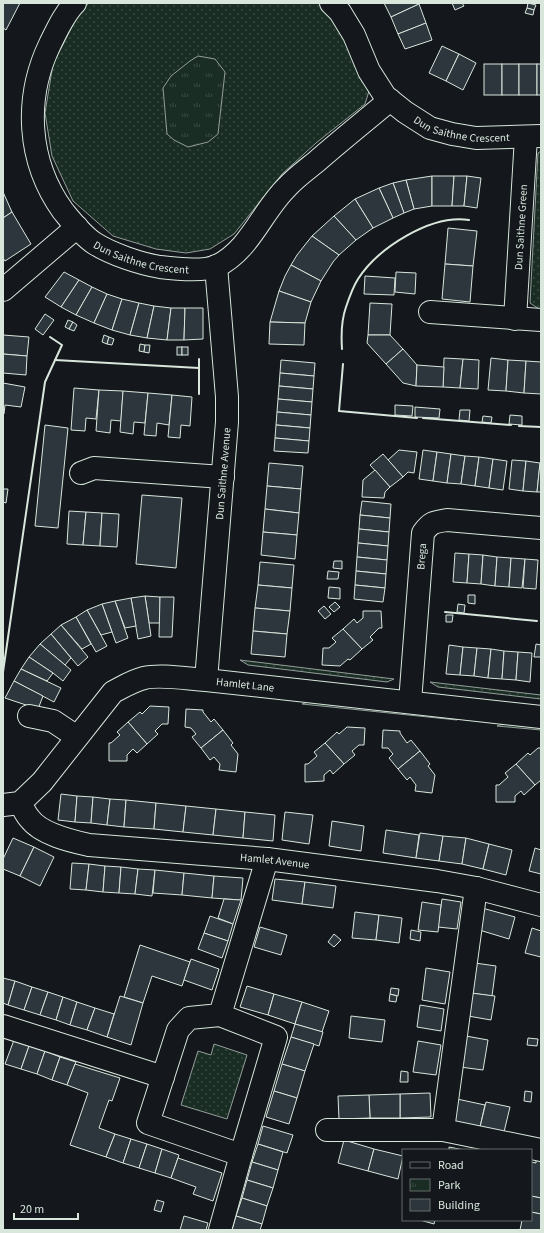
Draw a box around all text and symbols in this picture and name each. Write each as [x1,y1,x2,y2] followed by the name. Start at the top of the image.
[411,112,510,146] street label: Dun Saithne Crescent
[510,184,531,271] street label: Dun Saithne Green
[91,237,189,277] street label: Dun Saithne Crescent
[212,426,234,520] street label: Dun Saithne Avenue
[413,543,430,570] street label: Brega
[215,674,276,695] street label: Hamlet Lane
[239,849,311,872] street label: Hamlet Avenue
[402,1149,532,1221] legend
[438,1157,464,1174] text: Road
[438,1177,460,1194] text: Park
[14,1195,78,1221] scale bar
[438,1197,480,1214] text: Building
[20,1201,44,1218] text: 20 m

